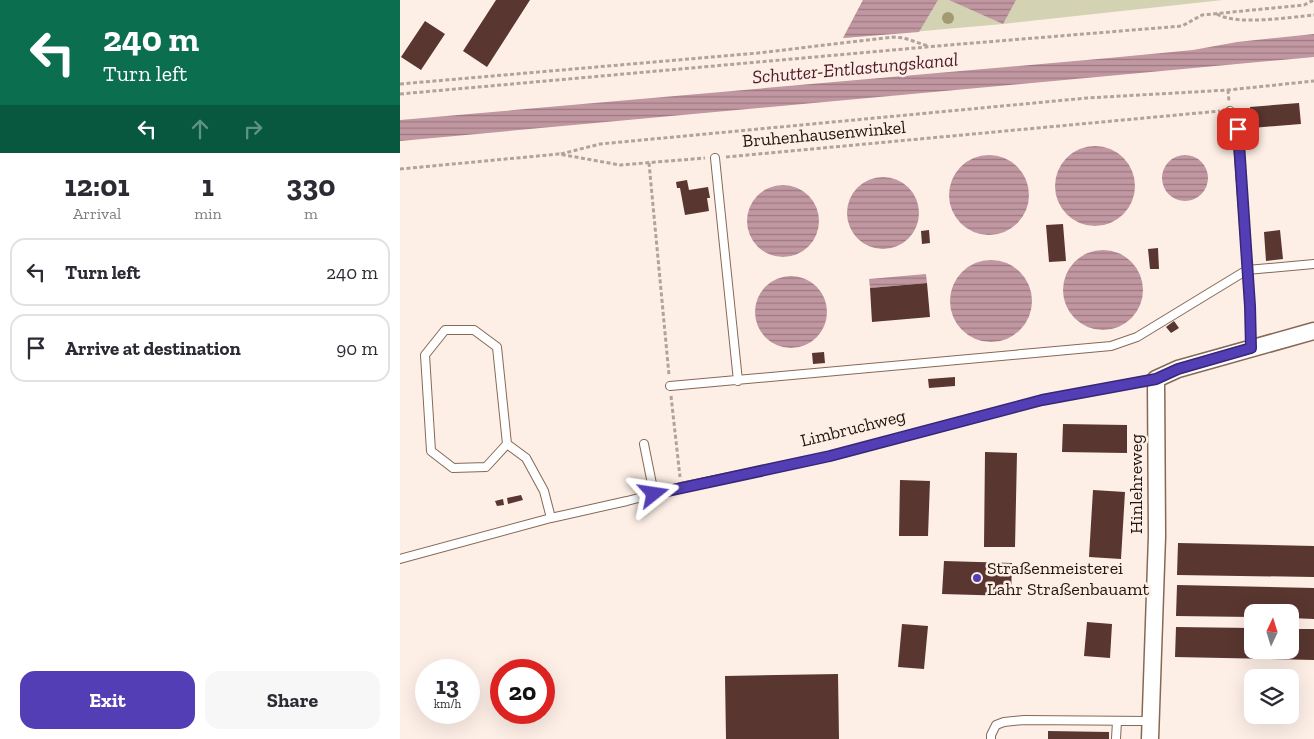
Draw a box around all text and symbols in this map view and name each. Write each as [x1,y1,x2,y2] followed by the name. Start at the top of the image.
[103,18,199,60] text: 240 m
[20,20,85,85] icon: left
[751,48,959,88] water label: Schutter-Entlastungskanal
[103,60,187,87] text: Turn left
[1217,108,1259,150] pin
[133,115,161,143] icon: left
[186,115,214,143] icon: ahead
[239,115,267,143] icon: right
[1224,115,1252,143] icon: arrive
[741,116,907,152] street label: Bruhenhausenwinkel
[65,168,130,204] text: 12:01
[202,168,214,204] text: 1
[286,168,335,204] text: 330
[73,204,121,223] text: Arrival
[194,204,222,223] text: min
[304,204,318,223] text: m
[22,258,50,286] icon: left
[65,261,140,284] text: Turn left
[326,261,378,284] text: 240 m
[22,334,50,362] icon: arrive
[65,337,241,360] text: Arrive at destination
[336,337,378,360] text: 90 m
[798,404,908,452] street label: Limbruchweg
[1125,434,1147,534] street label: Hinlehreweg
[627,467,679,519] position arrow
[987,557,1150,600] place label: Straßenmeisterei Lahr Straßenbauamt
[971,572,983,584] marker: Straßenmeisterei Lahr Straßenbauamt
[1244,604,1299,659] north arrow
[1244,604,1299,724] map controls
[490,659,555,724] speed limit sign: 20
[1244,669,1299,724] button: layers
[436,670,459,700] text: 13
[20,671,195,729] button: Exit
[205,671,380,729] button: Share
[434,697,461,711] text: km/h

